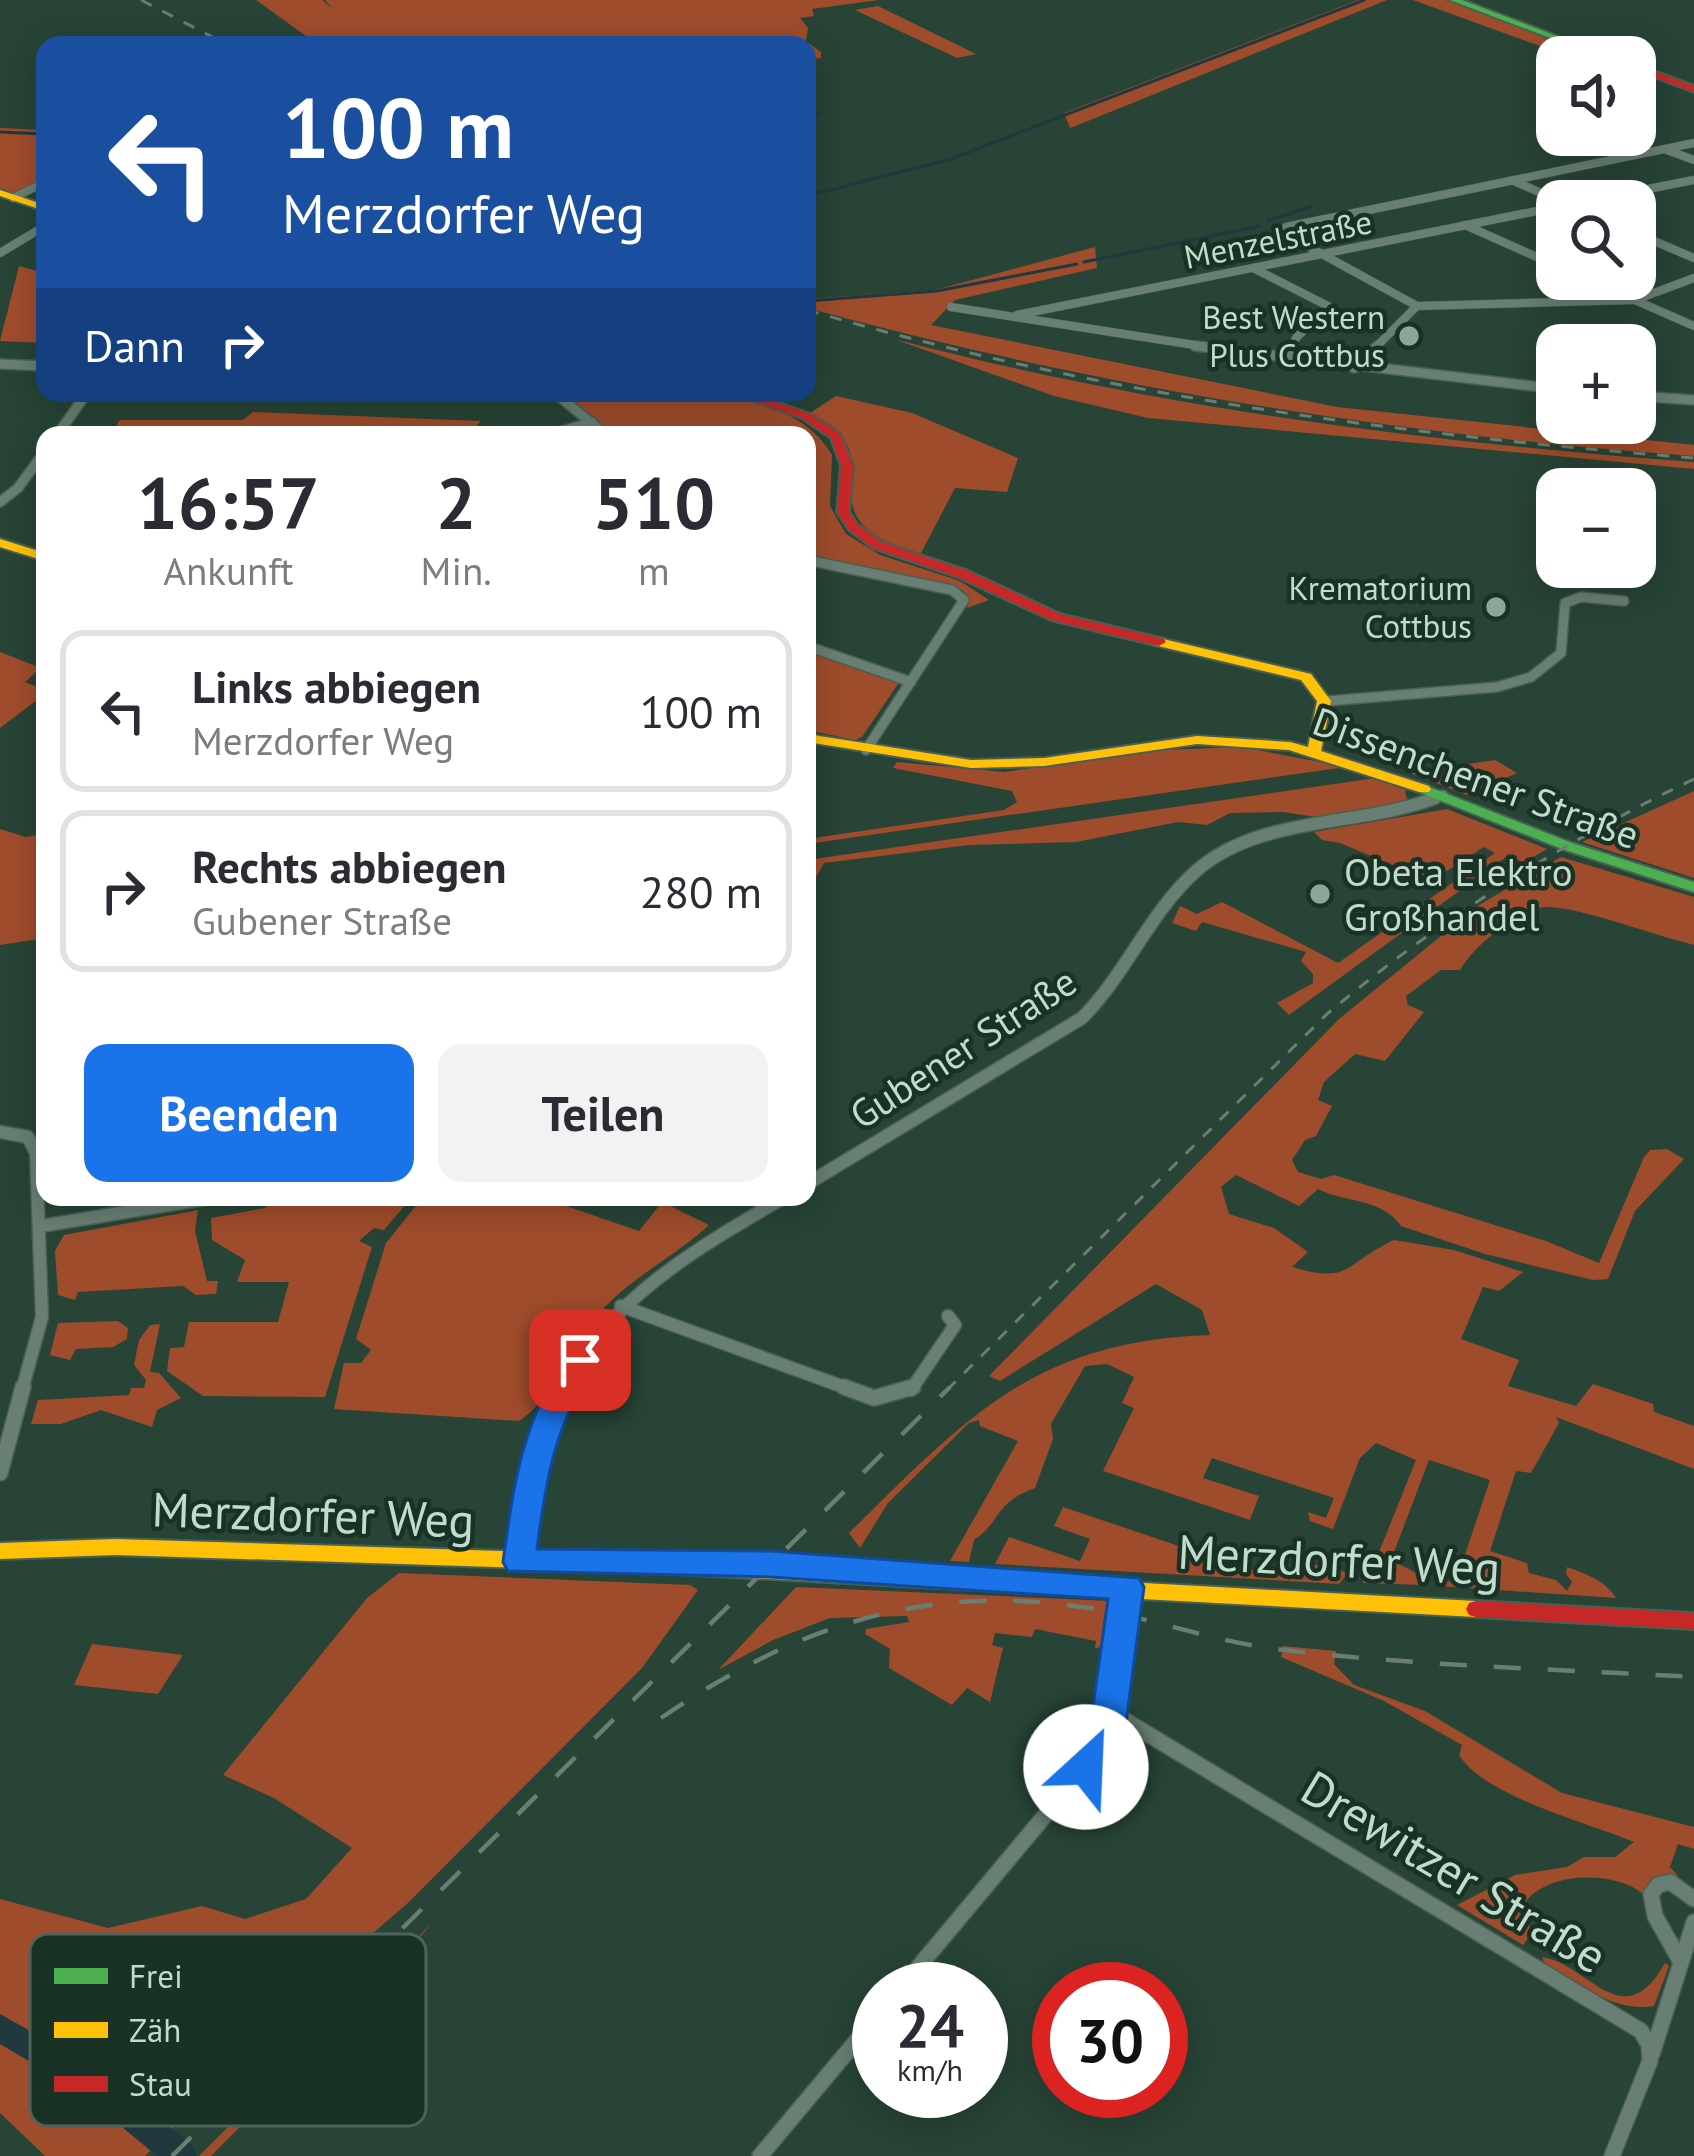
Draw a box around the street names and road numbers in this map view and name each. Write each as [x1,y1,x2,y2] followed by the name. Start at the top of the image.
[1180,199,1376,278] street label: Menzelstraße
[1306,695,1646,860] street label: Dissenchener Straße
[840,955,1086,1140] street label: Gubener Straße
[151,1477,475,1551] street label: Merzdorfer Weg
[1176,1520,1502,1598] street label: Merzdorfer Weg
[1291,1756,1618,1987] street label: Drewitzer Straße

